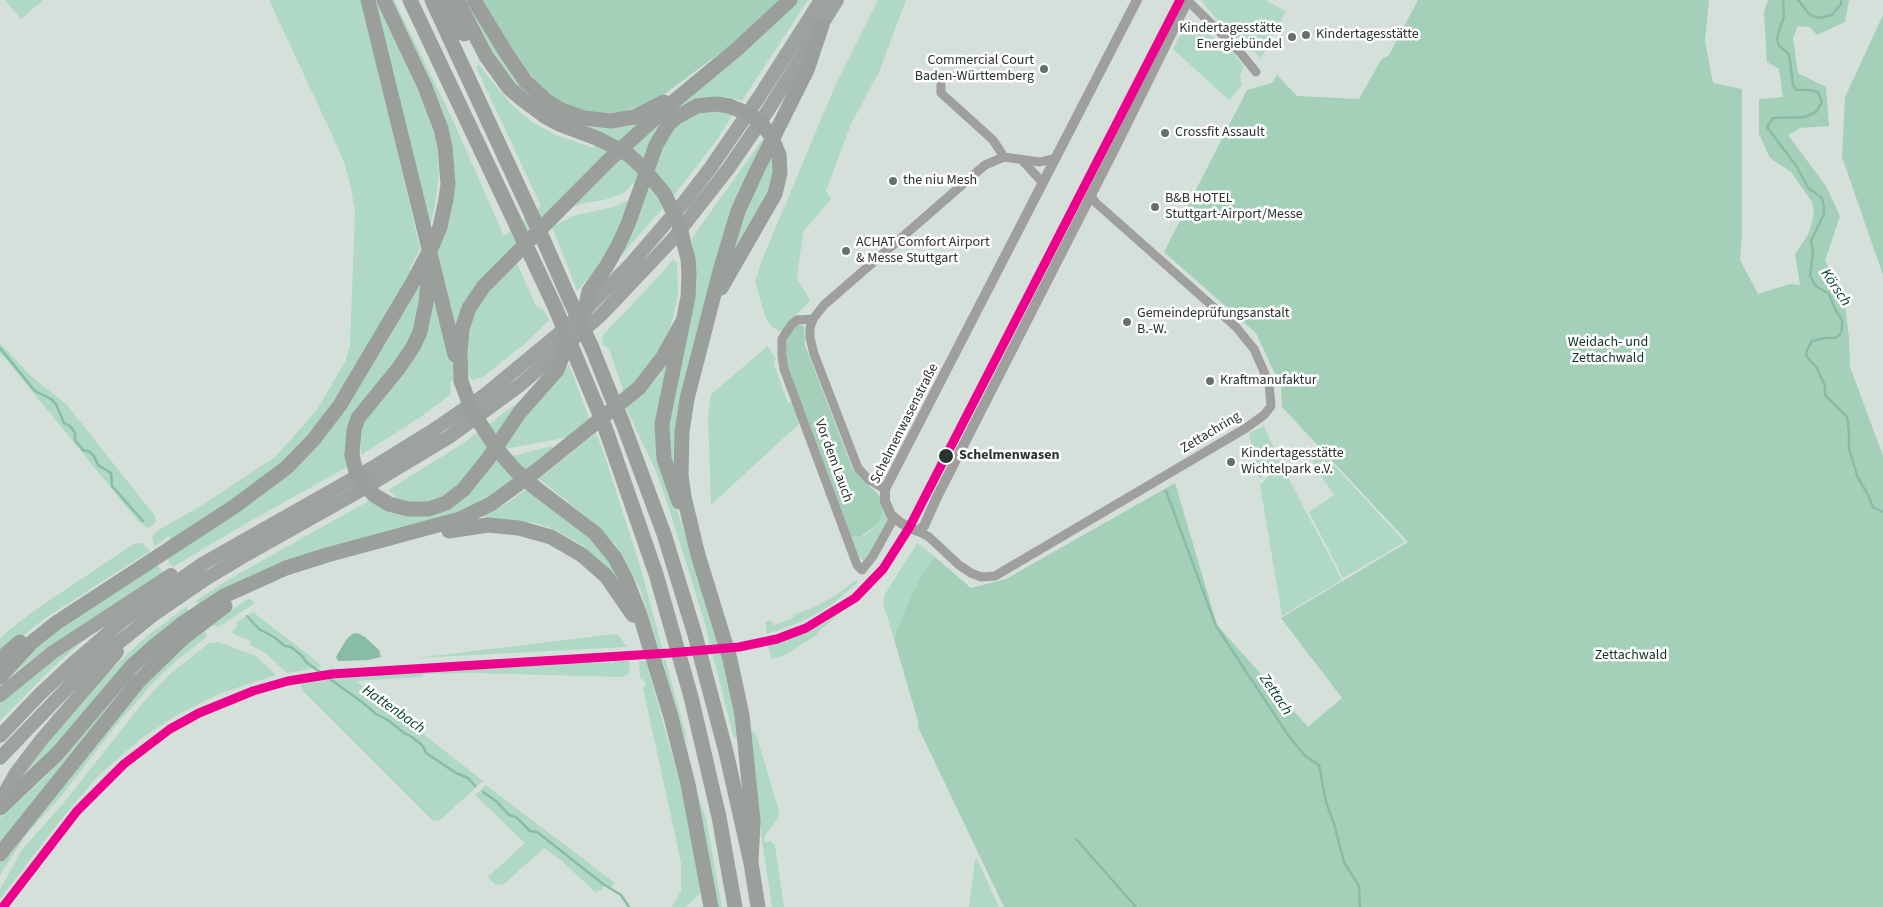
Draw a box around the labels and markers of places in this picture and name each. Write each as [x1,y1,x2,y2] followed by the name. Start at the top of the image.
[1179,21,1282,54] place label: Kindertagesstätte Energiebündel
[1316,27,1419,43] place label: Kindertagesstätte
[1300,29,1312,41] marker: Kindertagesstätte
[1286,31,1298,43] marker: Kindertagesstätte Energiebündel
[915,53,1034,85] place label: Commercial Court Baden-Württemberg
[1038,63,1050,75] marker: Commercial Court Baden-Württemberg
[1175,125,1265,141] place label: Crossfit Assault
[1159,127,1171,139] marker: Crossfit Assault
[903,173,977,189] place label: the niu Mesh
[887,175,899,187] marker: the niu Mesh
[1165,191,1303,223] place label: B&B HOTEL Stuttgart-Airport/Messe
[1149,201,1161,213] marker: B&B HOTEL Stuttgart-Airport/Messe
[856,235,990,268] place label: ACHAT Comfort Airport & Messe Stuttgart
[840,245,852,257] marker: ACHAT Comfort Airport & Messe Stuttgart
[1137,306,1290,338] place label: Gemeindeprüfungsanstalt B.-W.
[1121,316,1133,328] marker: Gemeindeprüfungsanstalt B.-W.
[1220,373,1317,389] place label: Kraftmanufaktur
[1204,375,1216,387] marker: Kraftmanufaktur
[1241,446,1344,478] place label: Kindertagesstätte Wichtelpark e.V.
[937,447,955,465] marker: Schelmenwasen
[959,448,1059,464] place label: Schelmenwasen
[1225,456,1237,468] marker: Kindertagesstätte Wichtelpark e.V.

